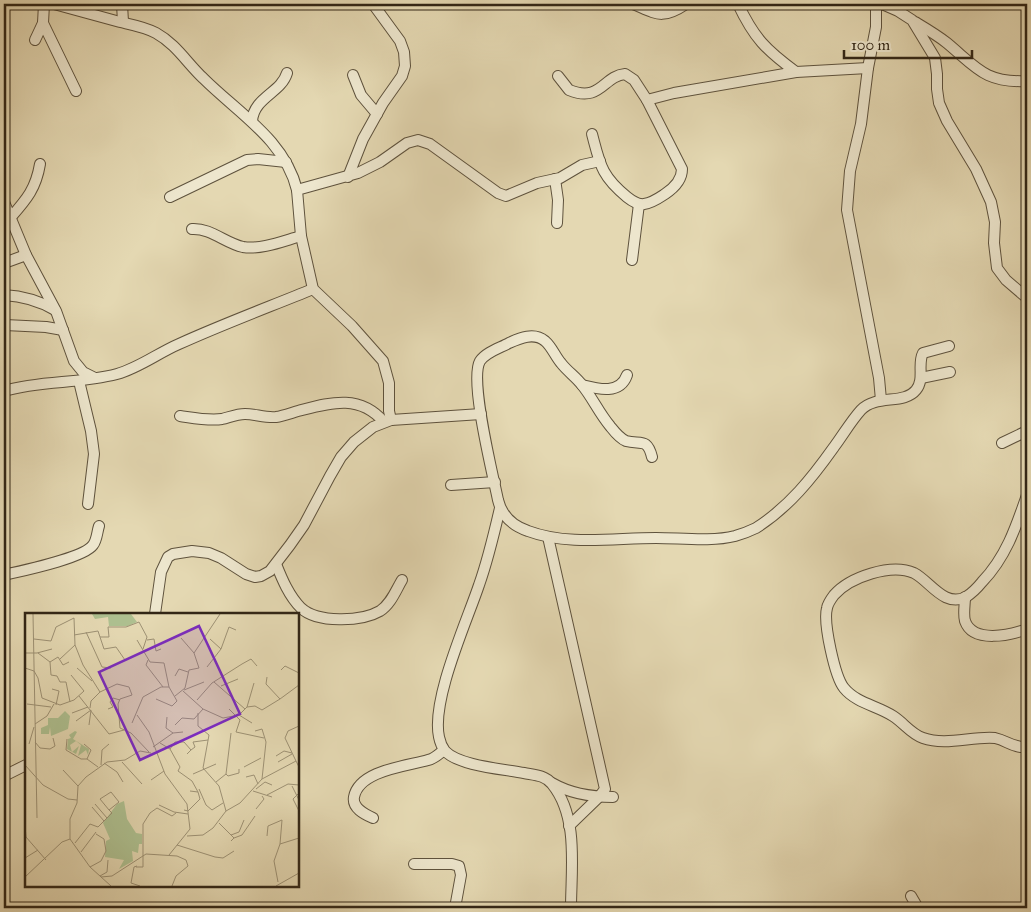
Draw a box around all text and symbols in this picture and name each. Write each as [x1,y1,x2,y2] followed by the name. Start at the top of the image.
[844,28,971,60] scale bar
[851,36,891,54] text: 100 m
[25,613,299,887] inset map

